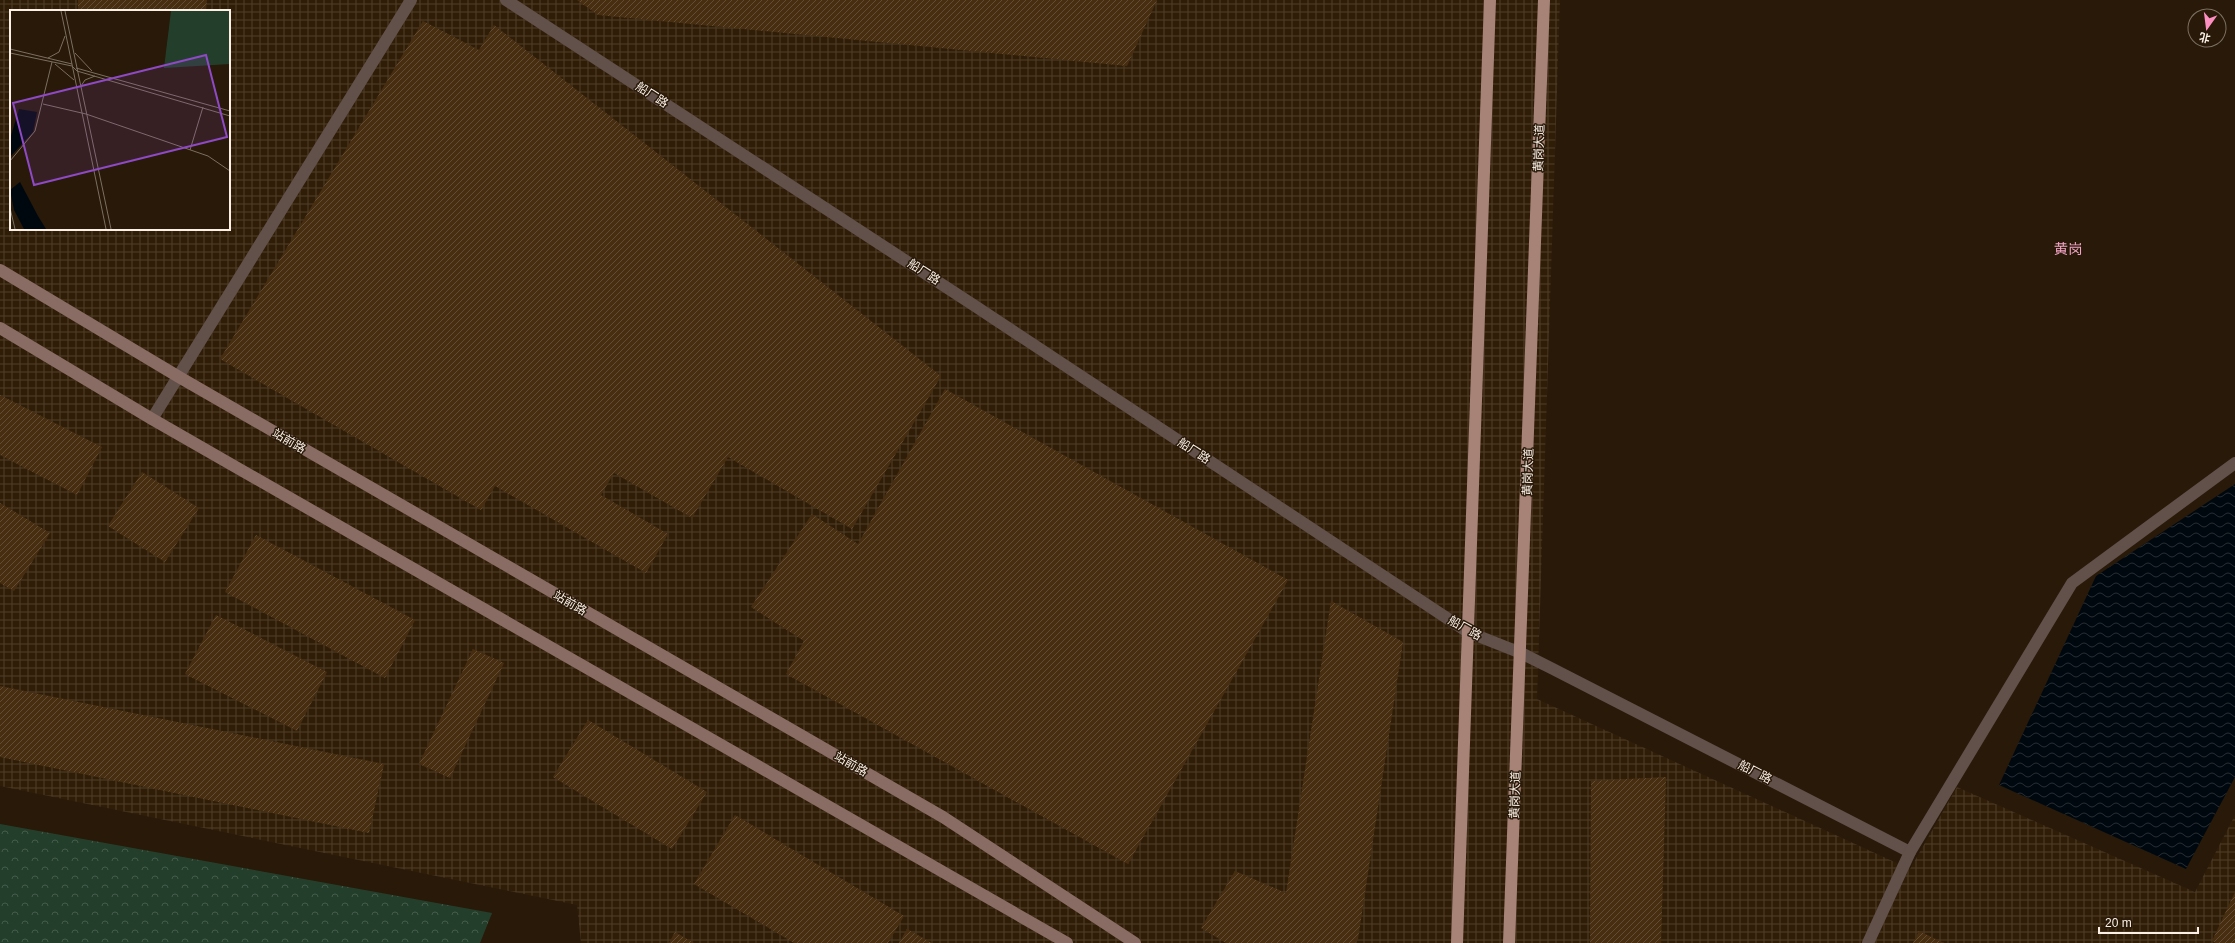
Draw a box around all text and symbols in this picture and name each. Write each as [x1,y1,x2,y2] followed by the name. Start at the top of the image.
[2187,8,2227,48] north arrow
[10,10,230,230] inset map
[2198,31,2211,45] text: 北
[633,79,671,111] street label: 船厂路
[1531,124,1547,172] street label: 黄岗大道
[2054,241,2082,257] district label: 黄岗
[905,256,943,288] street label: 船厂路
[270,426,308,456] street label: 站前路
[1175,435,1213,467] street label: 船厂路
[1520,448,1536,496] street label: 黄岗大道
[551,588,589,618] street label: 站前路
[1446,613,1484,643] street label: 船厂路
[832,749,870,779] street label: 站前路
[1736,758,1774,786] street label: 船厂路
[1507,771,1523,819] street label: 黄岗大道
[2099,909,2198,935] scale bar
[2105,916,2132,930] text: 20 m

